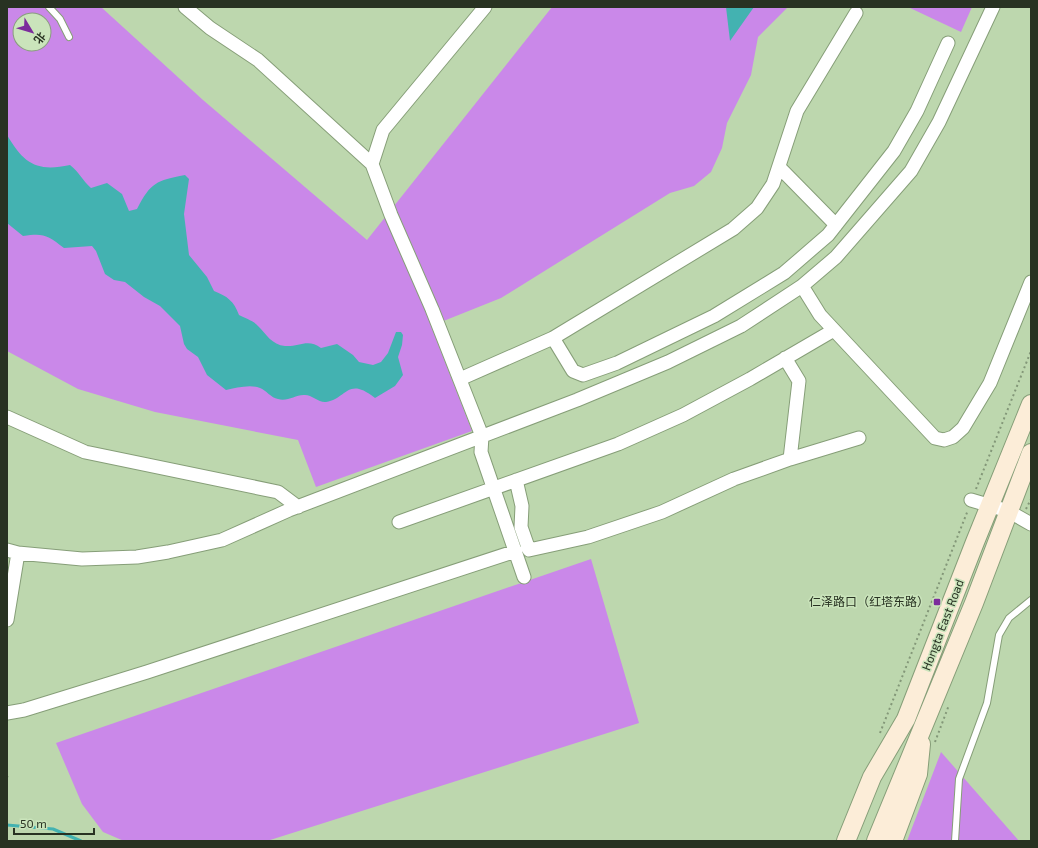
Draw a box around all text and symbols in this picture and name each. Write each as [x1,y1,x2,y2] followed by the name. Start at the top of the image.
[12,12,52,52] north arrow
[32,30,49,47] text: 北
[918,577,966,672] street label: Hongta East Road
[809,594,929,608] place label: 仁泽路口（红塔东路）
[932,597,942,607] marker: 仁泽路口（红塔东路）
[14,810,94,836] scale bar
[20,816,47,830] text: 50 m

